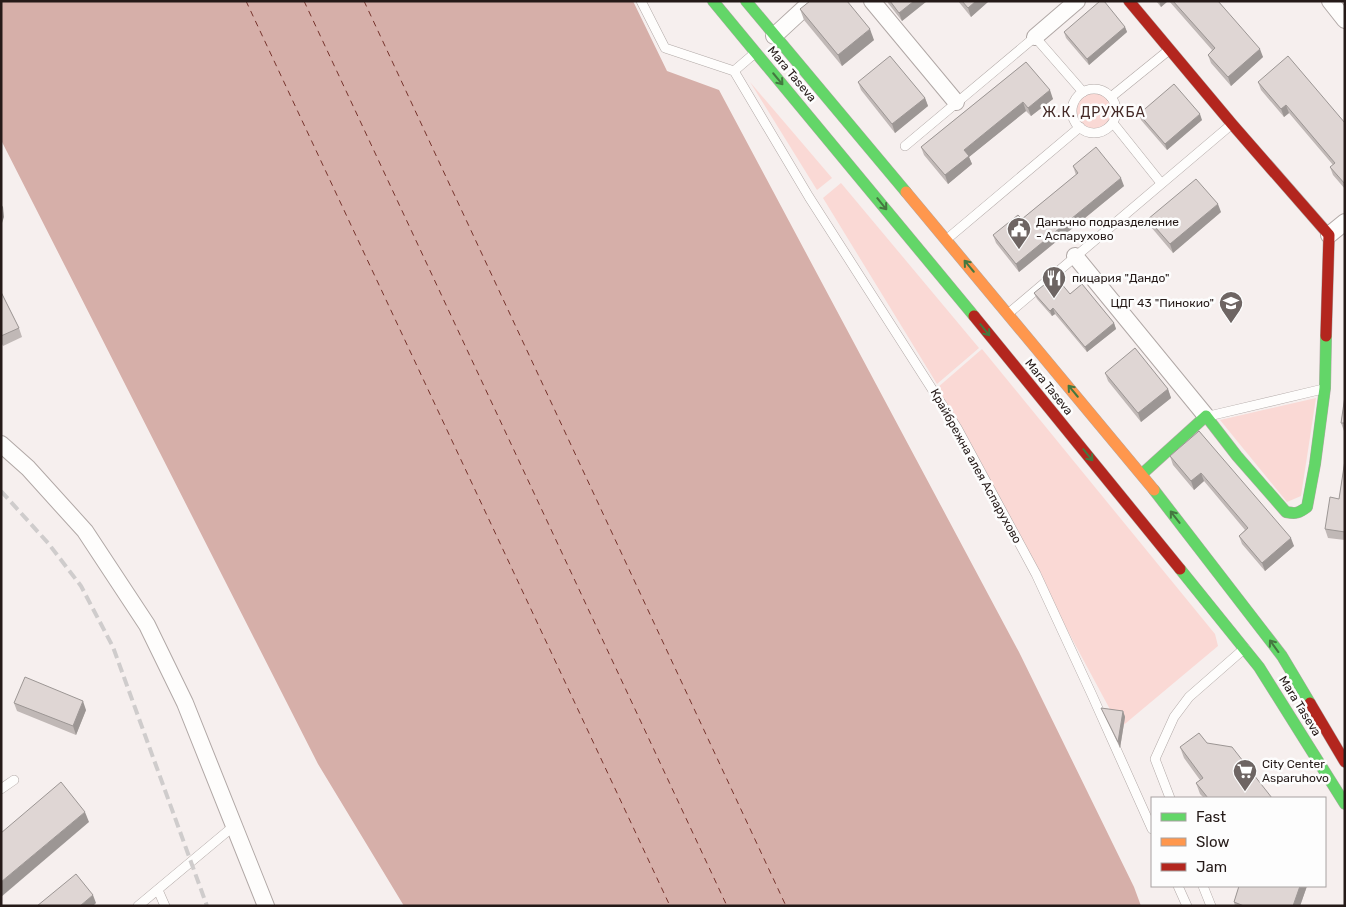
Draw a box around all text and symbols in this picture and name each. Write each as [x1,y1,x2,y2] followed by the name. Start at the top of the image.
[765,43,819,105] street label: Mara Taseva
[772,72,783,85] one-way arrow
[1042,104,1146,121] district label: Ж.К. ДРУЖБА
[876,197,887,210] one-way arrow
[1036,215,1179,243] place label: Данъчно подразделение - Аспарухово
[1006,216,1032,250] public building icon: Данъчно подразделение - Аспарухово
[964,260,975,273] one-way arrow
[1041,265,1067,299] restaurant icon: пицария "Дандо"
[1072,271,1170,285] place label: пицария "Дандо"
[1218,290,1244,324] school or university icon: ЦДГ 43 "Пинокио"
[1111,296,1214,310] place label: ЦДГ 43 "Пинокио"
[979,323,990,336] one-way arrow
[1022,356,1076,418] street label: Mara Taseva
[1068,384,1079,397] one-way arrow
[928,386,1025,546] street label: Крайбрежна алея Аспарухово
[1082,449,1093,462] one-way arrow
[1170,511,1181,524] one-way arrow
[1269,640,1280,653] one-way arrow
[1276,673,1324,739] street label: Mara Taseva
[1262,757,1329,785] place label: City Center Asparuhovo
[1232,758,1258,792] supermarket icon: City Center Asparuhovo
[1151,797,1326,887] legend
[1196,808,1226,826] text: Fast
[1196,833,1229,851] text: Slow
[1196,858,1227,876] text: Jam

